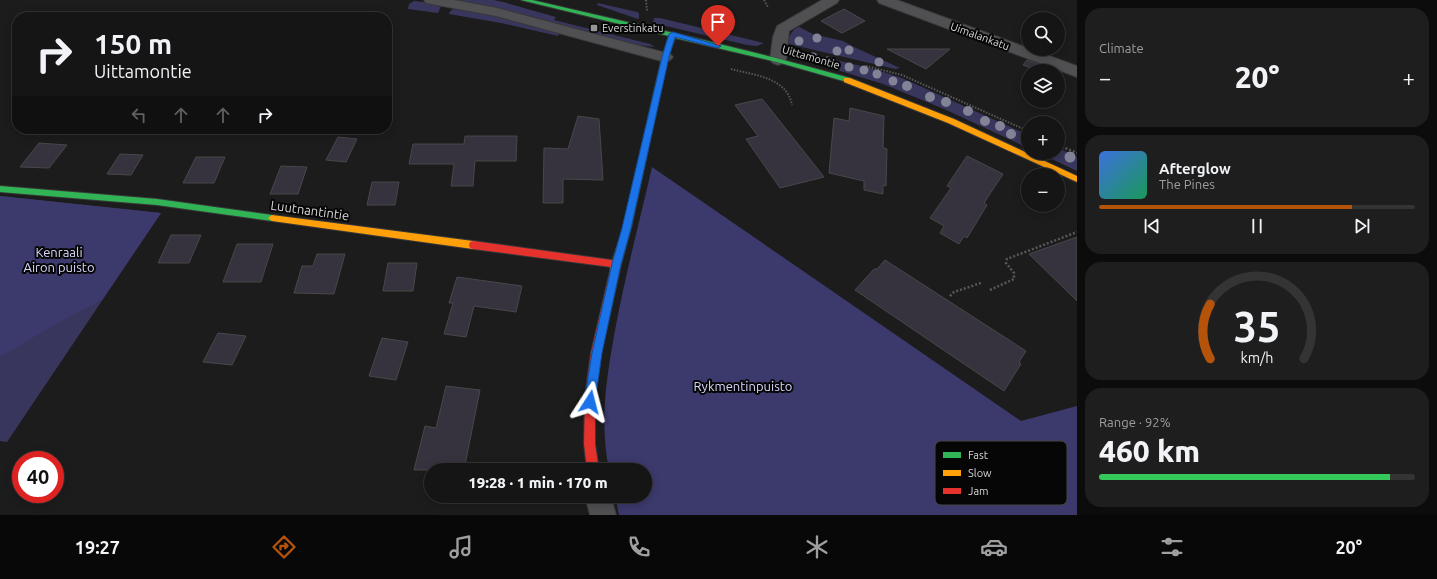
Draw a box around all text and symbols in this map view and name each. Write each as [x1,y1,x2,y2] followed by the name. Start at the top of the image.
[701,5,735,46] pin
[707,11,729,33] icon: arrive
[1021,12,1065,212] map controls
[1021,12,1065,56] button: search
[949,20,1011,52] street label: Uimalankatu
[602,22,663,34] place label: Everstinkatu
[589,23,599,33] marker: Everstinkatu
[28,28,80,80] icon: right
[94,28,172,59] text: 150 m
[1099,41,1144,55] text: Climate
[781,43,841,71] street label: Uittamontie
[1235,60,1279,94] text: 20°
[94,61,192,81] text: Uittamontie
[1021,64,1065,108] button: layers
[1099,65,1111,90] text: −
[1403,65,1415,90] text: +
[128,104,150,126] icon: left
[170,104,192,126] icon: ahead
[212,104,234,126] icon: ahead
[254,104,276,126] icon: right
[1021,116,1065,160] button: +
[1159,160,1231,177] text: Afterglow
[1021,168,1065,212] button: −
[1159,177,1215,191] text: The Pines
[270,198,350,222] street label: Luutnantintie
[1141,215,1163,237] icon: previous
[1246,215,1268,237] icon: pause
[1351,215,1373,237] icon: next
[23,245,95,274] park label: Kenraali Airon puisto
[1234,303,1280,350] text: 35
[1241,349,1273,365] text: km/h
[694,379,792,393] park label: Rykmentinpuisto
[569,381,611,423] position arrow
[1099,415,1171,429] text: Range · 92%
[1099,434,1200,468] text: 460 km
[935,441,1067,505] legend
[968,449,989,461] text: Fast
[12,451,64,503] speed limit sign: 40
[968,467,992,479] text: Slow
[468,474,608,491] text: 19:28 · 1 min · 170 m
[968,485,989,497] text: Jam
[270,533,298,561] icon: directions
[447,533,475,561] icon: music
[625,533,653,561] icon: phone
[803,533,831,561] icon: climate
[980,533,1008,561] icon: car
[1158,533,1186,561] icon: filters
[75,537,120,557] text: 19:27
[1335,537,1362,557] text: 20°

